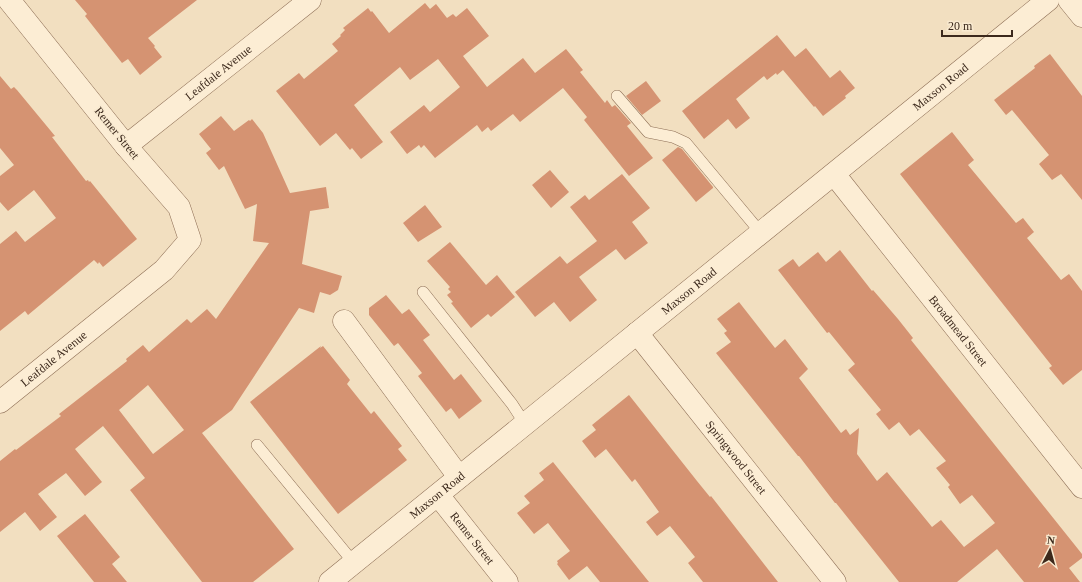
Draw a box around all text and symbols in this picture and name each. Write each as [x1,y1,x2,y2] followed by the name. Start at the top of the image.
[942,12,1012,38] scale bar
[948,19,973,33] text: 20 m
[182,42,254,103] street label: Leafdale Avenue
[910,61,971,114] street label: Maxson Road
[92,104,143,162] street label: Remer Street
[658,265,719,318] street label: Maxson Road
[926,293,991,369] street label: Broadmead Street
[18,328,90,390] street label: Leafdale Avenue
[703,418,770,497] street label: Springwood Street
[407,469,468,522] street label: Maxson Road
[447,509,498,568] street label: Remer Street
[1030,530,1070,570] north arrow
[1046,534,1056,546] text: N

